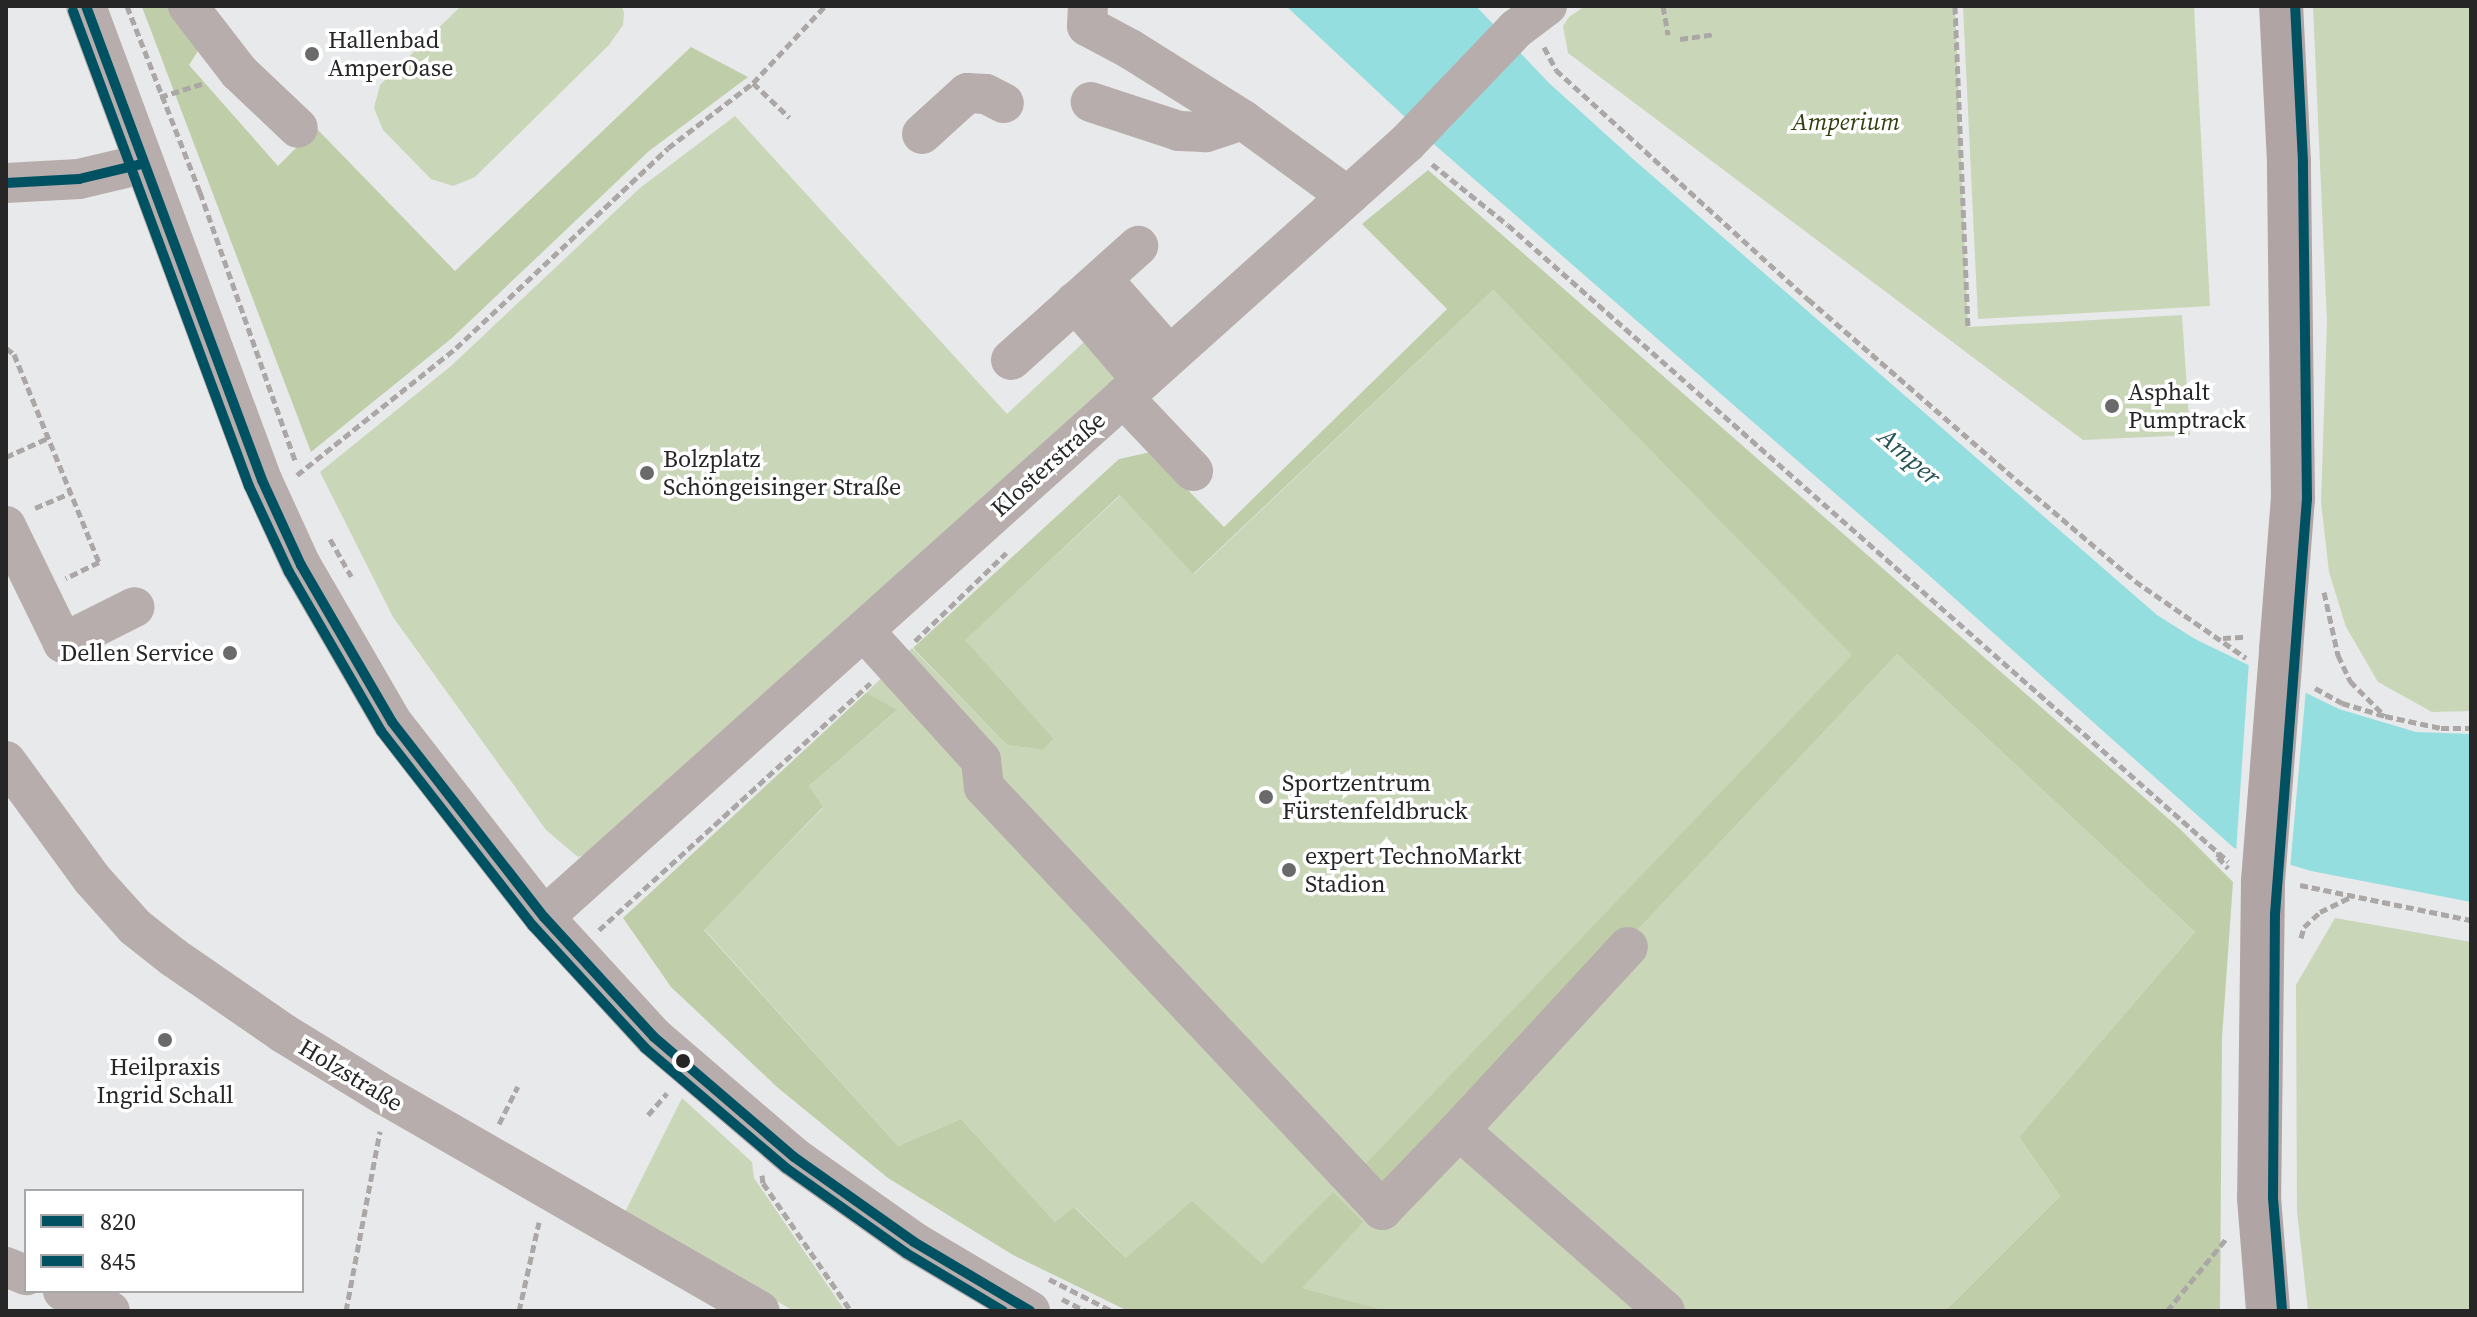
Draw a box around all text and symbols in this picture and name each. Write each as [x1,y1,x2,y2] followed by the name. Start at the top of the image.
[328,26,453,82] place label: Hallenbad AmperOase
[303,45,321,63] marker: Hallenbad AmperOase
[1792,108,1900,136] park label: Amperium
[2128,378,2246,434] place label: Asphalt Pumptrack
[2103,397,2121,415] marker: Asphalt Pumptrack
[985,405,1111,523] street label: Klosterstraße
[1871,421,1947,493] water label: Amper
[663,445,901,501] place label: Bolzplatz Schöngeisinger Straße
[638,464,656,482] marker: Bolzplatz Schöngeisinger Straße
[60,639,214,667] place label: Dellen Service
[221,644,239,662] marker: Dellen Service
[1282,769,1468,825] place label: Sportzentrum Fürstenfeldbruck
[1257,788,1275,806] marker: Sportzentrum Fürstenfeldbruck
[1305,842,1522,898] place label: expert TechnoMarkt Stadion
[1280,861,1298,879] marker: expert TechnoMarkt Stadion
[156,1031,174,1049] marker: Heilpraxis Ingrid Schall
[294,1033,408,1117] street label: Holzstraße
[96,1053,234,1109] place label: Heilpraxis Ingrid Schall
[675,1053,691,1069] unlabelled marker
[24,1189,304,1293] legend
[100,1205,136,1238] text: 820
[100,1245,136,1278] text: 845

